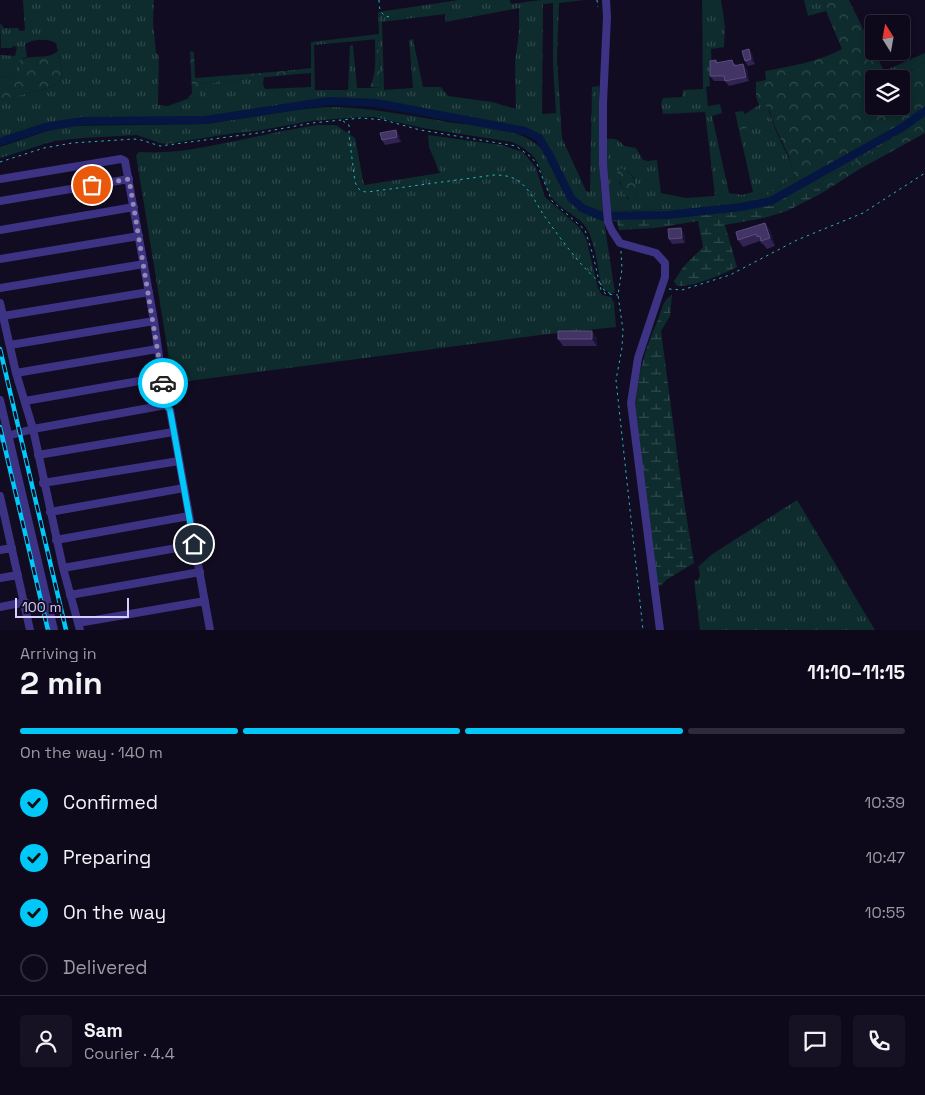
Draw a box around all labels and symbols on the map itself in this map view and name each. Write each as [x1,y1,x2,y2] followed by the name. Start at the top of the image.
[865,15,910,60] north arrow
[71,164,113,206] pin
[138,358,188,408] courier
[173,523,215,565] pin
[15,595,129,618] scale bar

